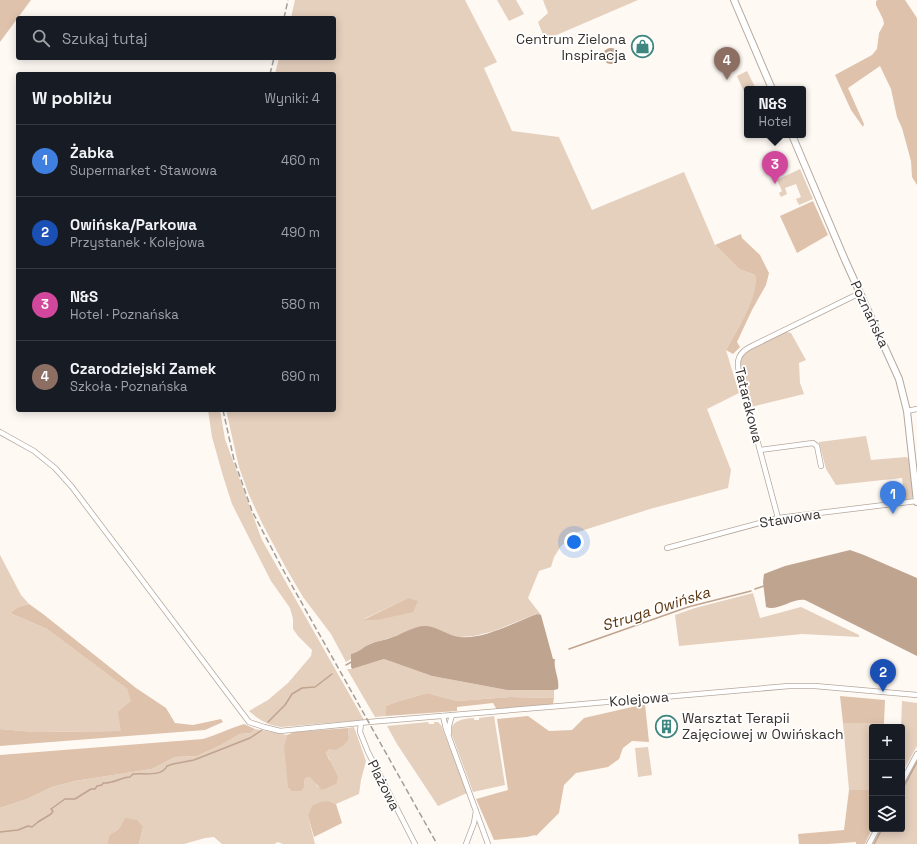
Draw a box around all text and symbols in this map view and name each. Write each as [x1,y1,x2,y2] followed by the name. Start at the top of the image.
[16,16,336,60] search box
[30,27,52,49] icon: search
[62,29,148,48] text: Szukaj tutaj
[516,30,626,64] place label: Centrum Zielona Inspiracja
[629,34,655,60] shop icon: Centrum Zielona Inspiracja
[714,47,740,80] pin: 4
[744,86,806,138] popup
[32,87,112,109] text: W pobliżu
[265,90,320,107] text: Wyniki: 4
[759,94,787,113] text: N&S
[759,113,791,130] text: Hotel
[70,143,114,162] text: Żabka
[762,151,788,184] pin: 3
[42,152,48,169] text: 1
[281,152,320,169] text: 460 m
[70,162,217,179] text: Supermarket · Stawowa
[70,215,197,234] text: Owińska/Parkowa
[41,224,49,241] text: 2
[281,224,320,241] text: 490 m
[70,234,205,251] text: Przystanek · Kolejowa
[847,278,893,350] street label: Poznańska
[70,287,98,306] text: N&S
[41,296,49,313] text: 3
[281,296,320,313] text: 580 m
[70,306,179,323] text: Hotel · Poznańska
[70,359,216,378] text: Czarodziejski Zamek
[731,365,767,445] street label: Tatarakowa
[41,368,49,385] text: 4
[281,368,320,385] text: 690 m
[70,378,188,395] text: Szkoła · Poznańska
[880,481,906,514] pin: 1
[758,504,822,532] street label: Stawowa
[564,532,584,552] your location
[599,582,713,635] water label: Struga Owińska
[870,659,896,692] pin: 2
[608,687,670,711] street label: Kolejowa
[682,709,844,743] place label: Warsztat Terapii Zajęciowej w Owińskach
[653,713,679,739] building icon: Warsztat Terapii Zajęciowej w Owińskach
[869,724,905,832] map controls
[869,724,905,760] button: +
[364,757,404,813] street label: Plażowa
[869,760,905,796] button: −
[869,796,905,832] button: layers

